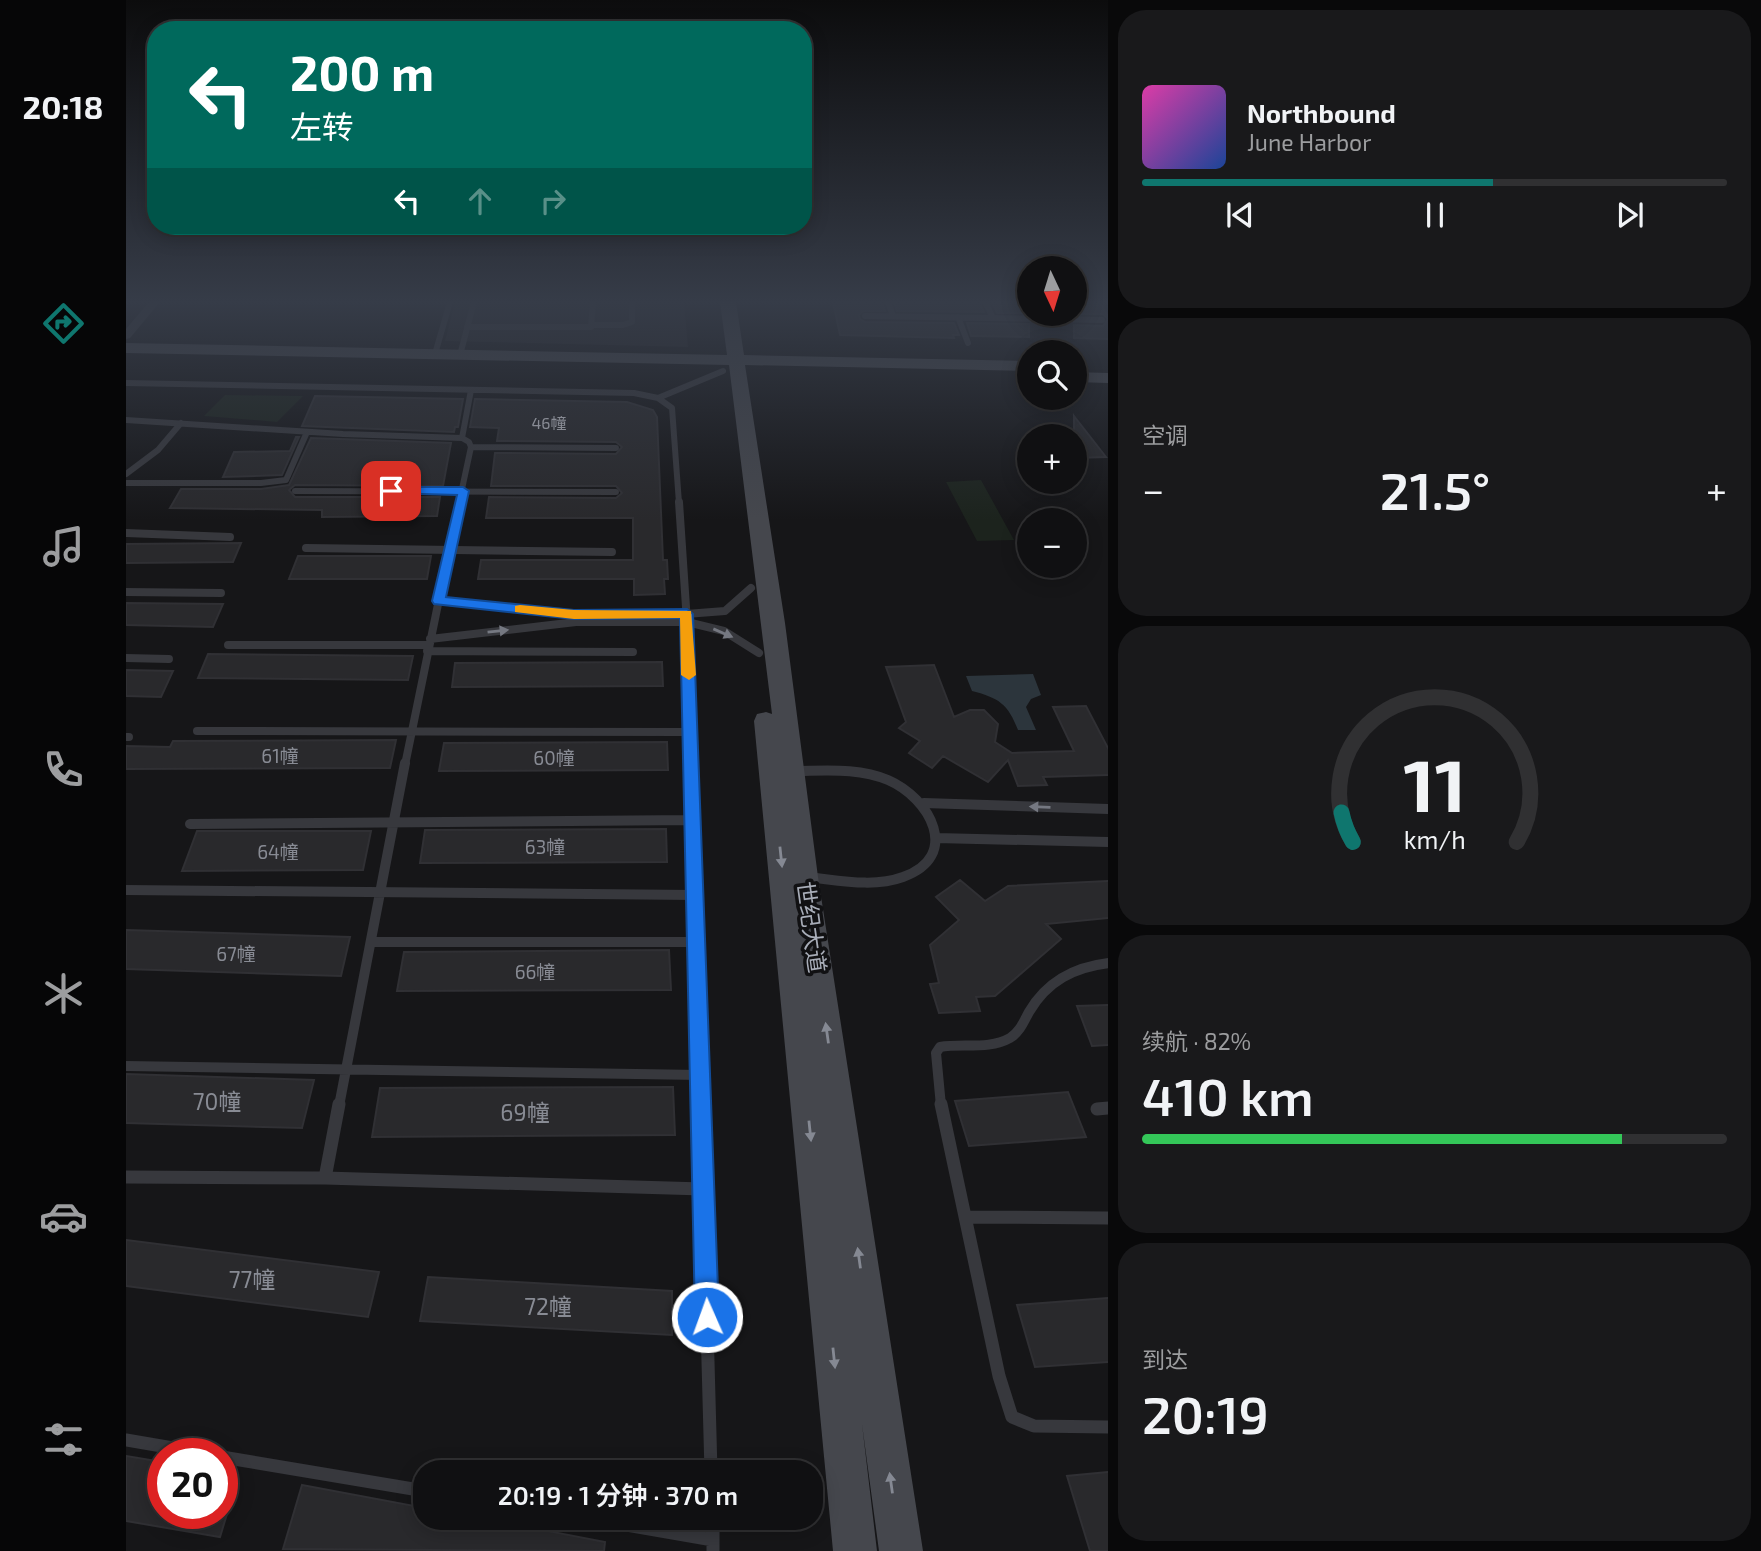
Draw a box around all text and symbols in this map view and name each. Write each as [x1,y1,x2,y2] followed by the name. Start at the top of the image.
[290,42,434,101] text: 200 m
[175,49,266,140] icon: left
[23,87,103,125] text: 20:18
[1247,97,1396,128] text: Northbound
[290,107,354,145] text: 左转
[1247,128,1371,156] text: June Harbor
[388,182,426,220] icon: left
[461,182,499,220] icon: ahead
[534,182,572,220] icon: right
[1221,196,1259,234] icon: previous
[1416,196,1454,234] icon: pause
[1611,196,1649,234] icon: next
[1017,256,1087,326] north arrow
[1017,256,1087,578] map controls
[39,299,88,348] icon: directions
[1017,340,1087,410] button: search
[532,413,567,432] house number: 46幢
[1142,421,1188,449] text: 空调
[1017,424,1087,494] button: +
[1380,458,1490,520] text: 21.5°
[361,461,421,521] pin
[1142,466,1164,512] text: −
[1706,466,1727,512] text: +
[372,472,410,510] icon: arrive
[1017,508,1087,578] button: −
[39,522,88,571] icon: music
[487,625,509,636] one-way arrow
[713,627,733,639] one-way arrow
[1403,739,1466,827] text: 11
[261,744,299,767] house number: 61幢
[39,745,88,794] icon: phone
[533,746,575,769] house number: 60幢
[1029,801,1051,813] one-way arrow
[1403,823,1466,853] text: km/h
[525,835,565,858] house number: 63幢
[257,840,299,863] house number: 64幢
[776,846,787,868] one-way arrow
[792,879,832,975] street label: 世纪大道
[216,942,256,965] house number: 67幢
[515,960,555,983] house number: 66幢
[39,969,88,1018] icon: climate
[821,1022,832,1044] one-way arrow
[1142,1027,1251,1055] text: 续航 · 82%
[1142,1064,1314,1126] text: 410 km
[193,1087,241,1115] house number: 70幢
[500,1098,550,1126] house number: 69幢
[805,1121,816,1143] one-way arrow
[39,1192,88,1241] icon: car
[853,1247,864,1269] one-way arrow
[229,1265,275,1293] house number: 77幢
[670,1280,744,1354] position arrow
[524,1292,572,1320] house number: 72幢
[1142,1345,1188,1373] text: 到达
[829,1347,840,1369] one-way arrow
[1142,1382,1269,1444] text: 20:19
[39,1415,88,1464] icon: filters
[147,1438,238,1529] speed limit sign: 20
[886,1472,897,1494] one-way arrow
[498,1479,738,1510] text: 20:19 · 1 分钟 · 370 m

